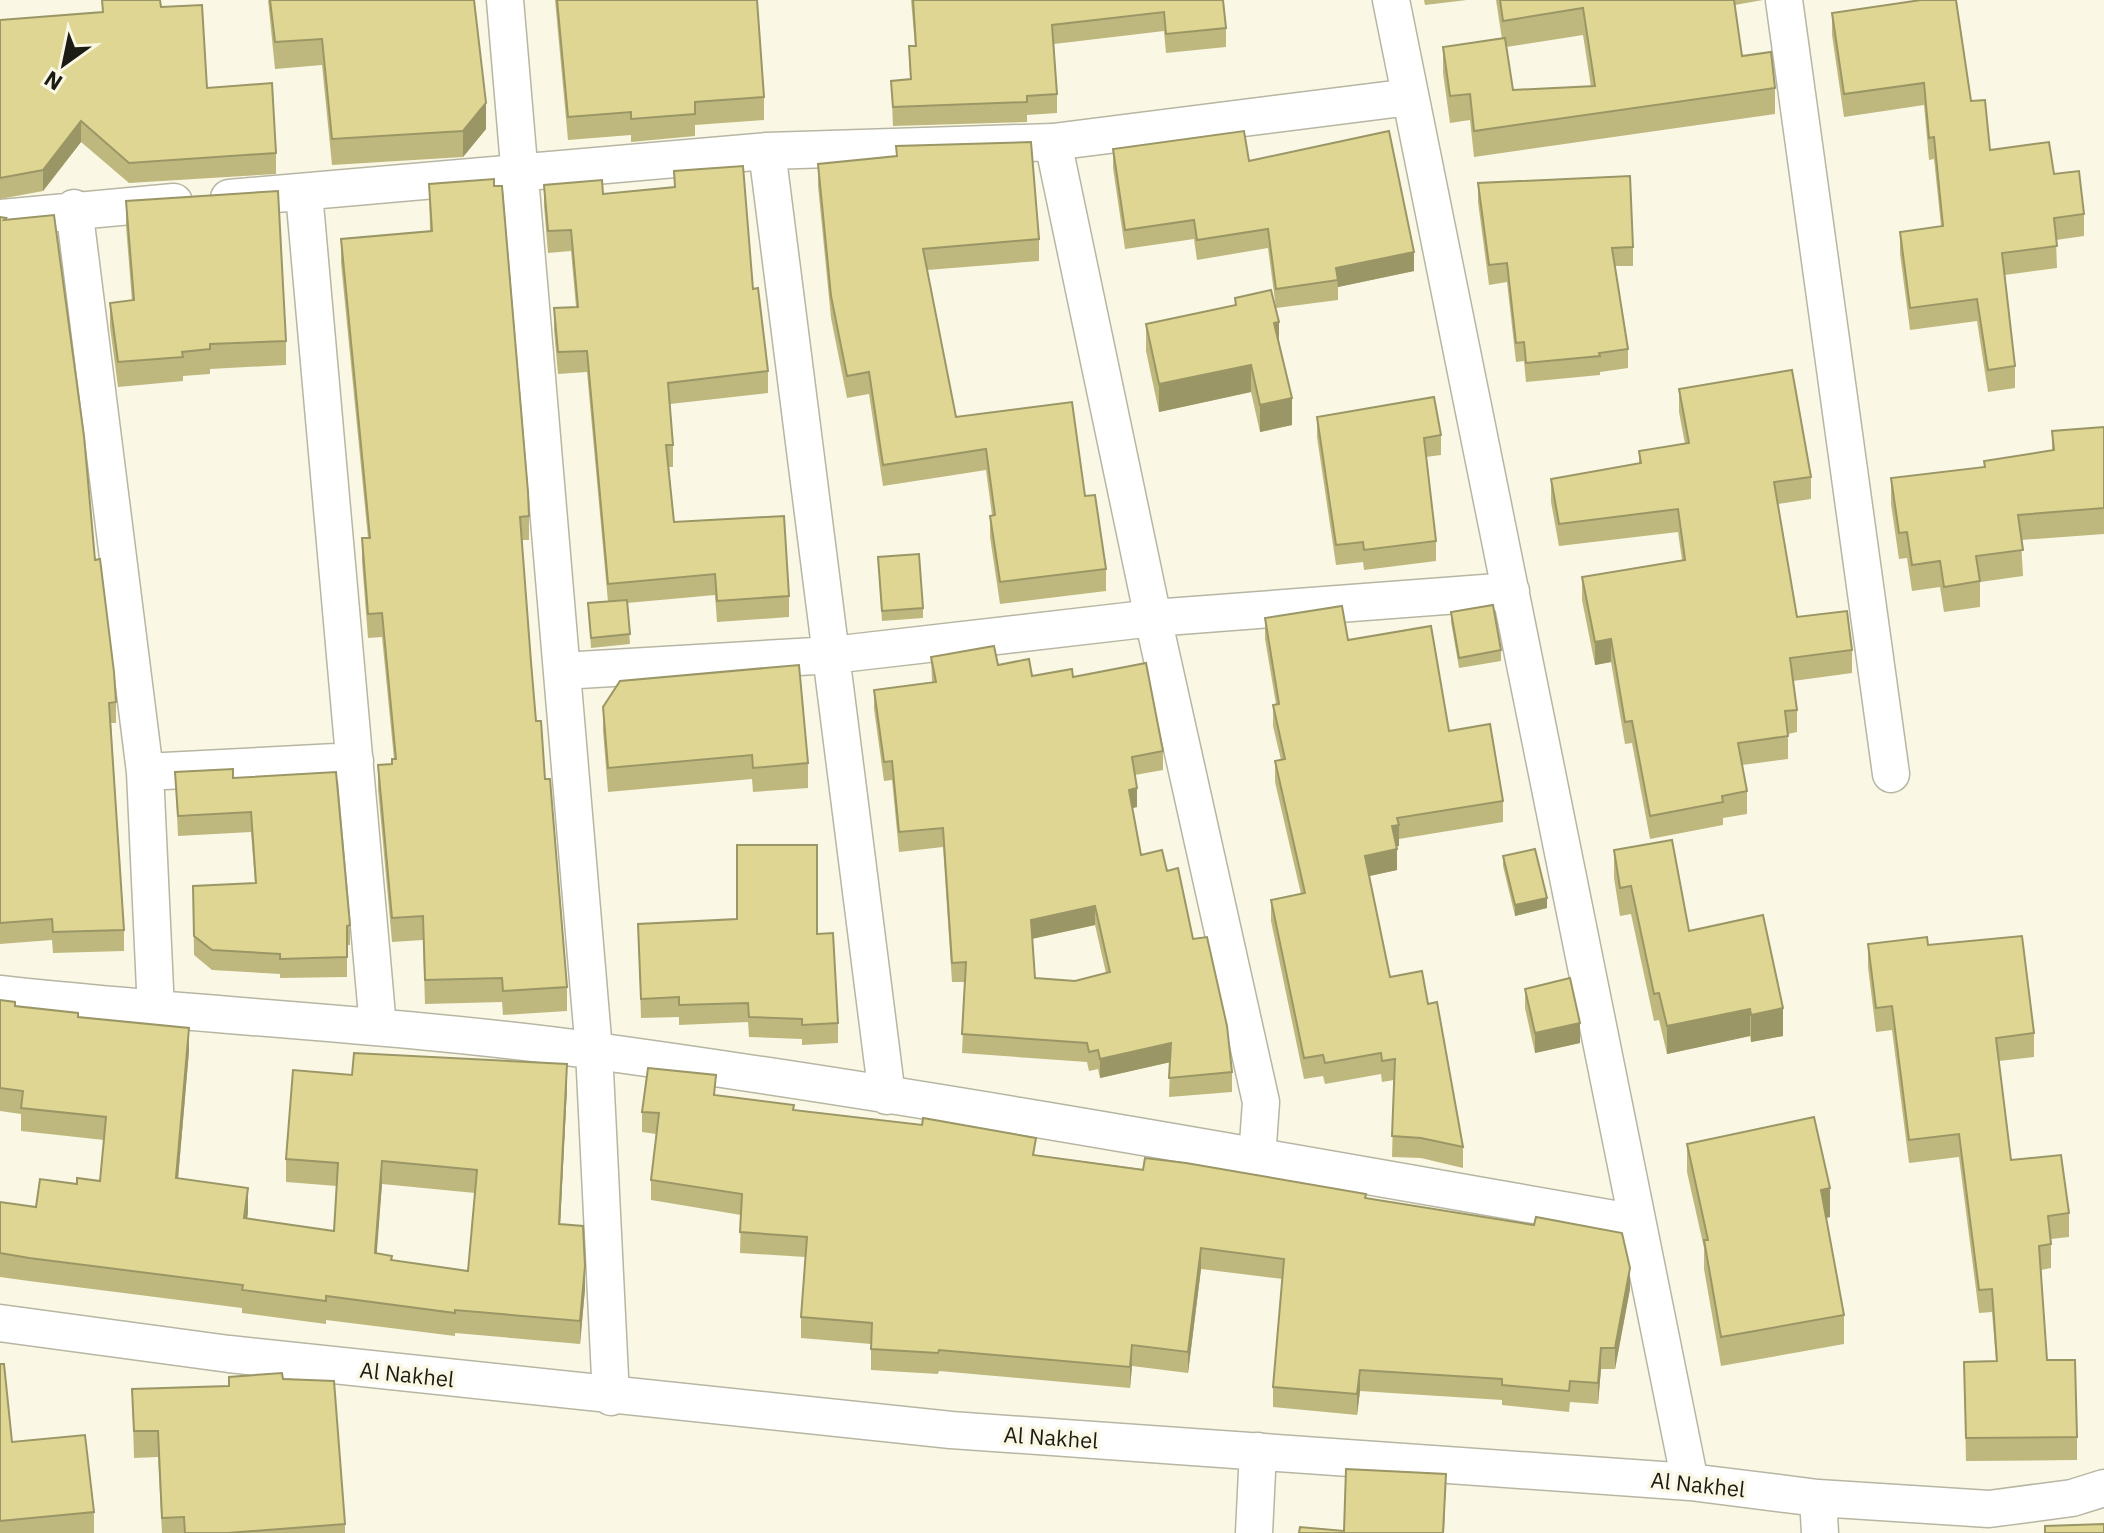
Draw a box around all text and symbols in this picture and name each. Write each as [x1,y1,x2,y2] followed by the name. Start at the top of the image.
[24,24,104,104] north arrow
[38,65,67,98] text: N
[358,1355,456,1393] street label: Al Nakhel
[1003,1419,1099,1455] street label: Al Nakhel
[1649,1465,1747,1503] street label: Al Nakhel

